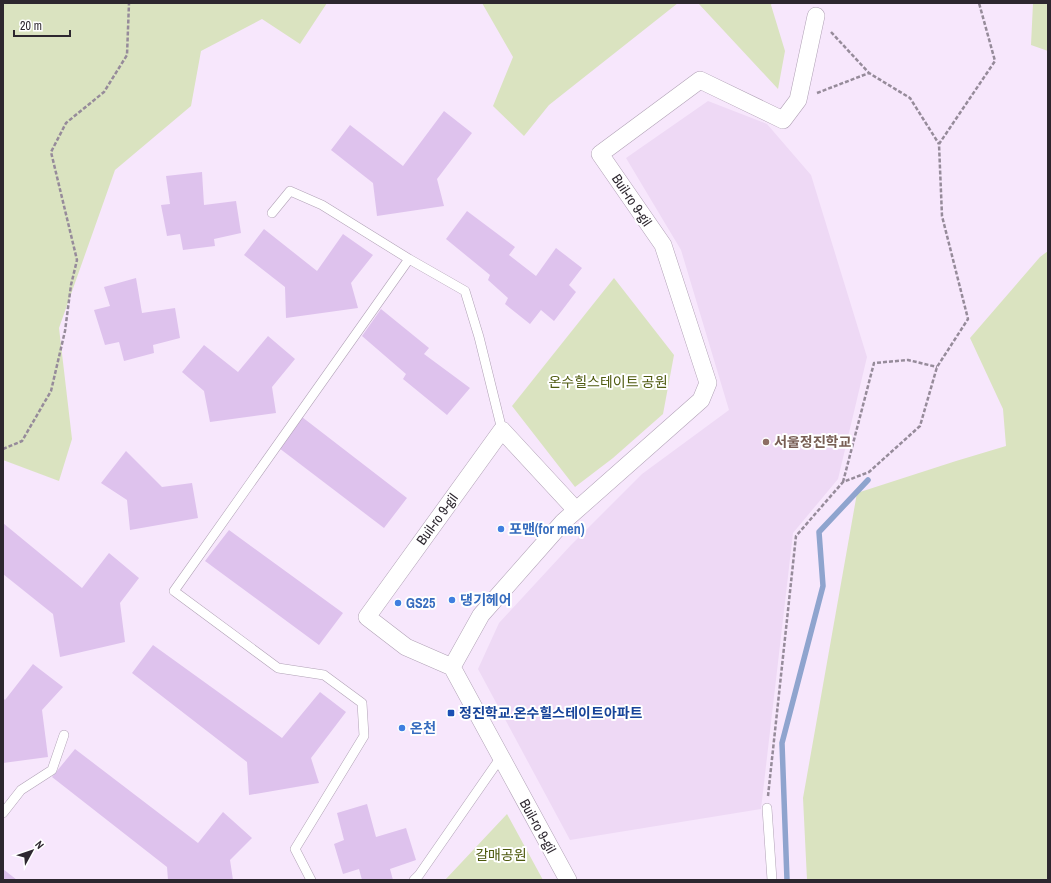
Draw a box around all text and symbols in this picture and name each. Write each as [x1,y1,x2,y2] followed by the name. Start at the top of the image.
[14,12,70,38] scale bar
[20,18,42,34] text: 20 m
[608,170,656,230] street label: Buil-ro 9-gil
[548,373,668,391] park label: 온수힐스테이트 공원
[774,433,851,451] place label: 서울정진학교
[761,437,771,447] marker: 서울정진학교
[412,490,462,548] street label: Buil-ro 9-gil
[509,520,585,538] place label: 포맨(for men)
[496,524,506,534] marker: 포맨(for men)
[460,591,512,609] place label: 댕기헤어
[406,594,436,612] place label: GS25
[447,595,457,605] marker: 댕기헤어
[393,598,403,608] marker: GS25
[459,704,643,722] place label: 정진학교.온수힐스테이트아파트
[446,708,456,718] marker: 정진학교.온수힐스테이트아파트
[410,719,436,737] place label: 온천
[397,723,407,733] marker: 온천
[516,796,560,856] street label: Buil-ro 9-gil
[12,831,52,871] north arrow
[32,838,47,852] text: N
[475,846,527,864] park label: 갈매공원

